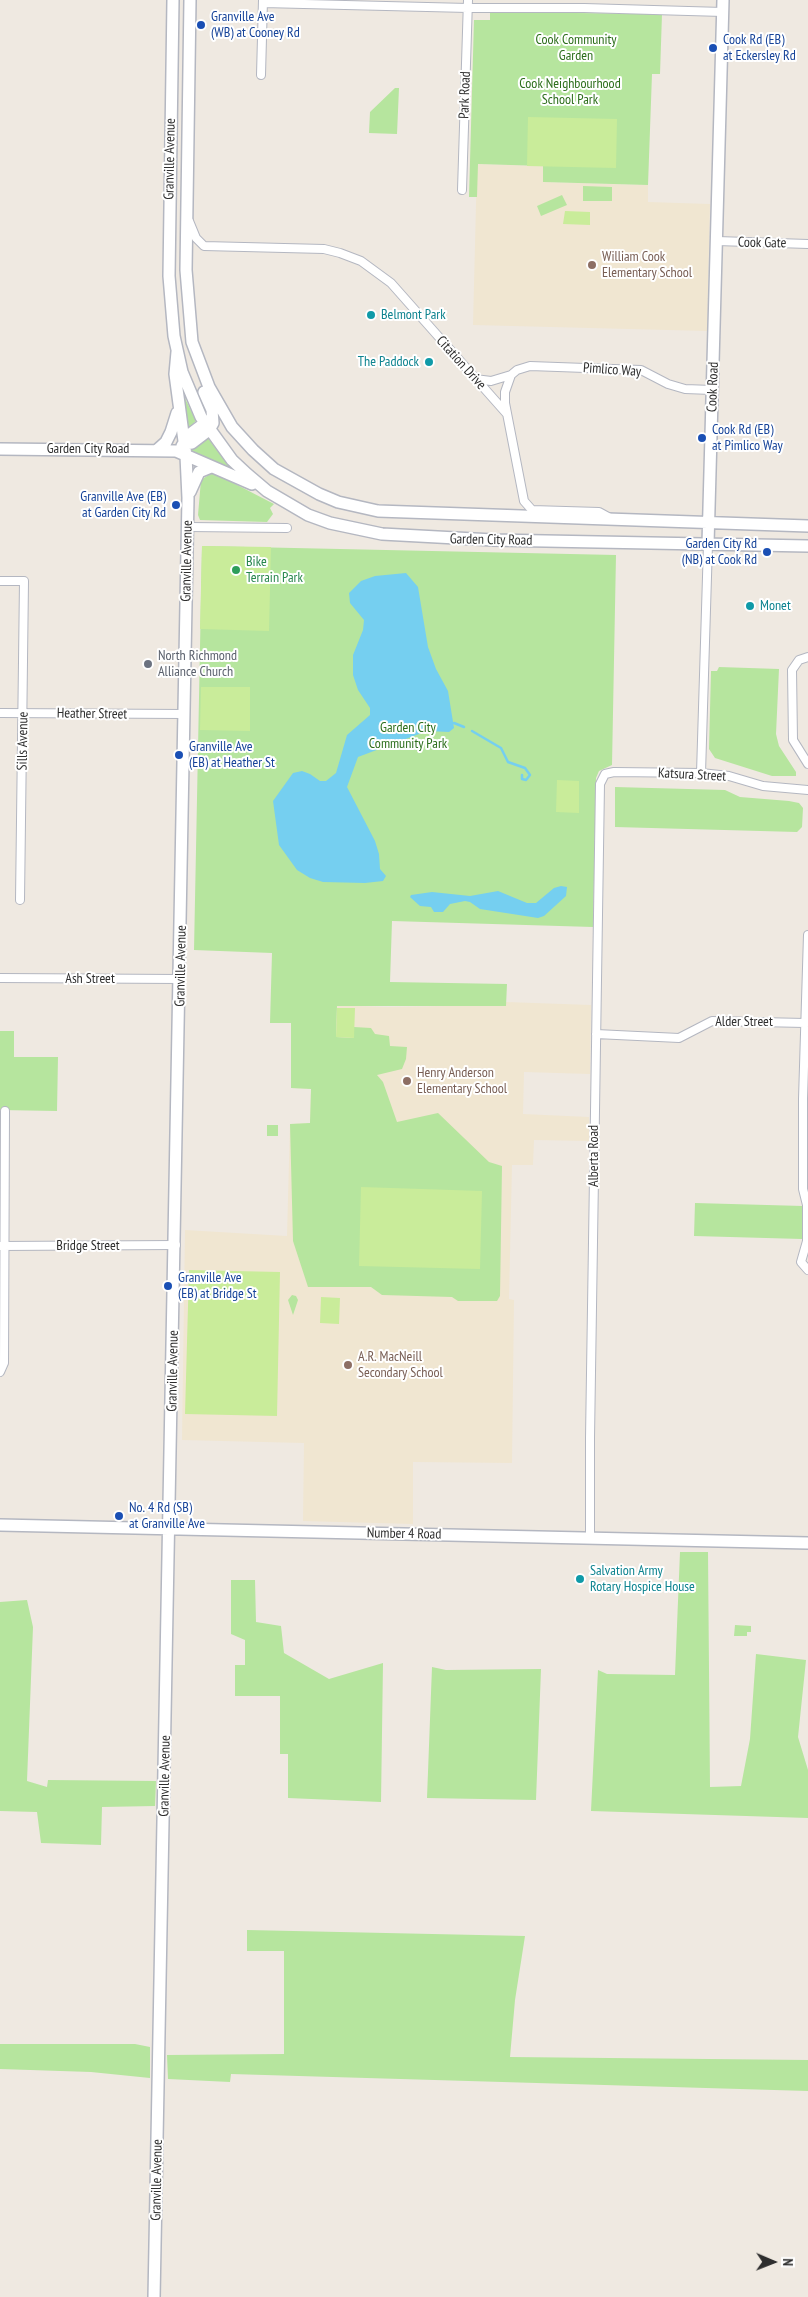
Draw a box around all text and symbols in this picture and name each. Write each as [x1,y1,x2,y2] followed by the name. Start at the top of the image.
[211,9,300,41] place label: Granville Ave (WB) at Cooney Rd
[195,19,207,31] marker: Granville Ave (WB) at Cooney Rd
[535,32,617,64] park label: Cook Community Garden
[723,32,796,64] place label: Cook Rd (EB) at Eckersley Rd
[707,42,719,54] marker: Cook Rd (EB) at Eckersley Rd
[456,71,474,119] street label: Park Road
[519,76,621,108] park label: Cook Neighbourhood School Park
[161,118,179,200] street label: Granville Avenue
[738,234,786,252] street label: Cook Gate
[602,249,692,282] place label: William Cook Elementary School
[586,259,598,271] marker: William Cook Elementary School
[381,307,446,323] place label: Belmont Park
[365,309,377,321] marker: Belmont Park
[433,333,489,393] street label: Citation Drive
[358,354,419,370] place label: The Paddock
[423,356,435,368] marker: The Paddock
[582,360,642,380] street label: Pimlico Way
[704,362,722,412] street label: Cook Road
[712,422,783,454] place label: Cook Rd (EB) at Pimlico Way
[696,432,708,444] marker: Cook Rd (EB) at Pimlico Way
[47,441,129,457] street label: Garden City Road
[80,489,166,522] place label: Granville Ave (EB) at Garden City Rd
[170,499,182,511] marker: Granville Ave (EB) at Garden City Rd
[178,520,196,602] street label: Granville Avenue
[450,531,532,549] street label: Garden City Road
[682,536,757,568] place label: Garden City Rd (NB) at Cook Rd
[761,546,773,558] marker: Garden City Rd (NB) at Cook Rd
[246,554,303,586] place label: Bike Terrain Park
[230,564,242,576] marker: Bike Terrain Park
[760,598,791,614] place label: Monet
[744,600,756,612] marker: Monet
[158,648,237,680] place label: North Richmond Alliance Church
[142,658,154,670] marker: North Richmond Alliance Church
[57,705,127,723] street label: Heather Street
[14,712,32,770] street label: Sills Avenue
[369,720,447,752] park label: Garden City Community Park
[189,739,275,772] place label: Granville Ave (EB) at Heather St
[173,749,185,761] marker: Granville Ave (EB) at Heather St
[657,765,727,785] street label: Katsura Street
[172,925,190,1007] street label: Granville Avenue
[65,971,115,987] street label: Ash Street
[715,1014,773,1030] street label: Alder Street
[417,1065,507,1098] place label: Henry Anderson Elementary School
[401,1075,413,1087] marker: Henry Anderson Elementary School
[586,1125,602,1187] street label: Alberta Road
[56,1238,120,1254] street label: Bridge Street
[178,1270,257,1302] place label: Granville Ave (EB) at Bridge St
[162,1280,174,1292] marker: Granville Ave (EB) at Bridge St
[164,1330,182,1412] street label: Granville Avenue
[358,1349,443,1381] place label: A.R. MacNeill Secondary School
[342,1359,354,1371] marker: A.R. MacNeill Secondary School
[129,1500,205,1532] place label: No. 4 Rd (SB) at Granville Ave
[113,1510,125,1522] marker: No. 4 Rd (SB) at Granville Ave
[367,1525,441,1543] street label: Number 4 Road
[590,1563,695,1595] place label: Salvation Army Rotary Hospice House
[574,1573,586,1585] marker: Salvation Army Rotary Hospice House
[156,1735,174,1817] street label: Granville Avenue
[148,2139,166,2221] street label: Granville Avenue
[748,2237,798,2287] north arrow
[779,2258,797,2266] text: N

